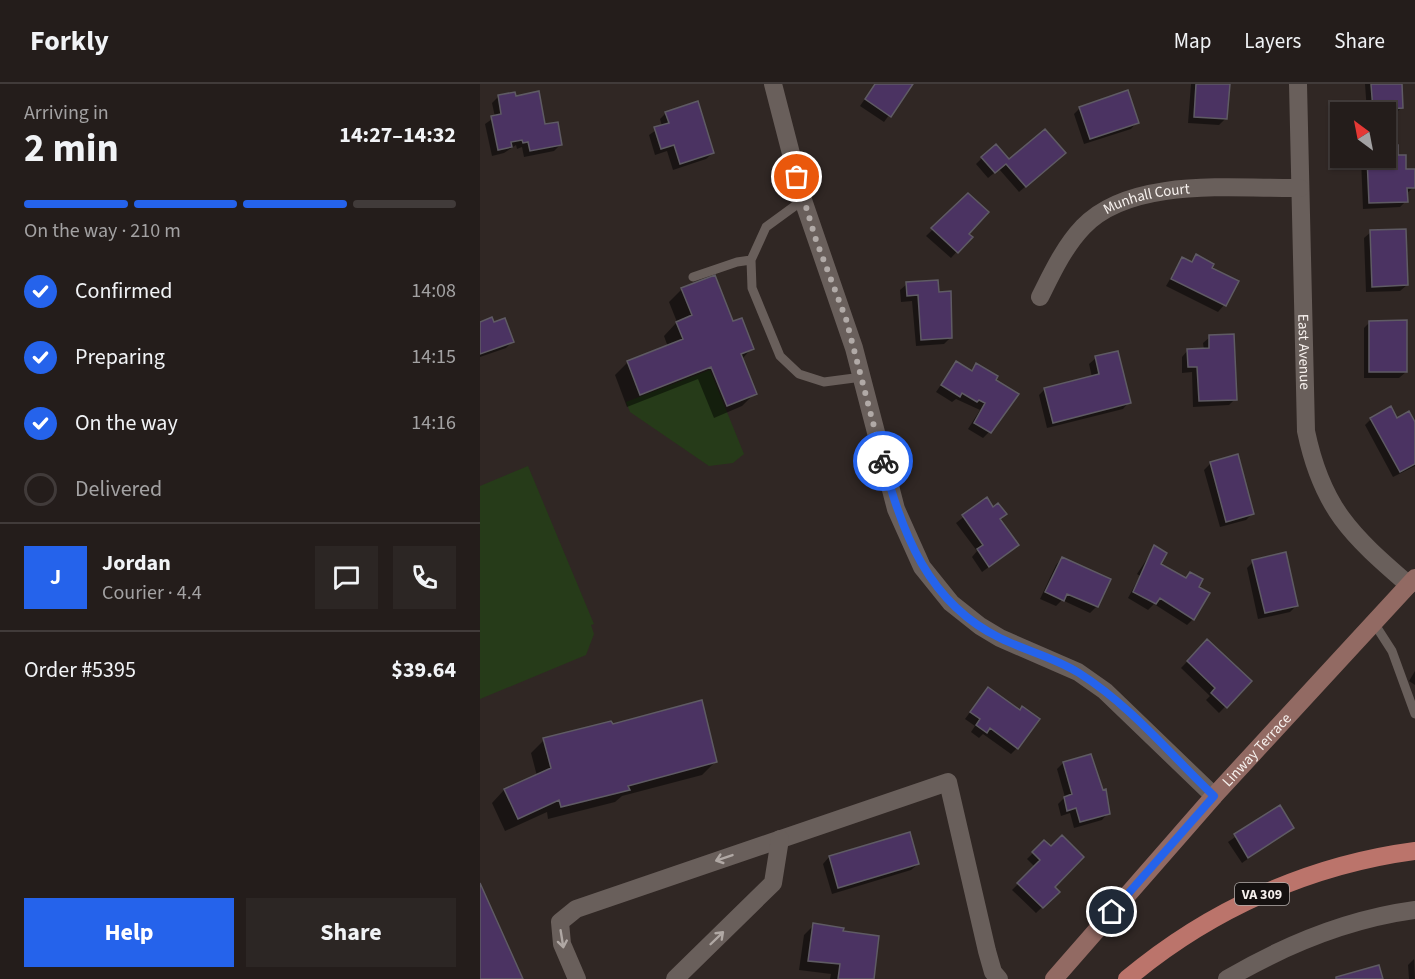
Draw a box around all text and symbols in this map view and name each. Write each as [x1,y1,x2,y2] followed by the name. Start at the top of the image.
[30,21,109,61] text: Forkly
[1174,26,1211,56] text: Map
[1244,26,1301,56] text: Layers
[1334,26,1385,56] text: Share
[24,99,109,127] text: Arriving in
[1330,102,1396,168] north arrow
[1330,102,1396,168] map controls
[339,119,456,151] text: 14:27–14:32
[24,121,119,177] text: 2 min
[771,151,822,202] pin
[780,160,813,193] icon: bag
[1100,178,1190,220] street label: Munhall Court
[24,217,181,245] text: On the way · 210 m
[24,275,57,308] icon: check
[75,275,172,307] text: Confirmed
[411,277,456,305] text: 14:08
[1292,314,1315,390] street label: East Avenue
[24,341,57,374] icon: check
[75,341,165,373] text: Preparing
[411,343,456,371] text: 14:15
[24,407,57,440] icon: check
[75,407,178,439] text: On the way
[411,409,456,437] text: 14:16
[853,431,913,491] courier
[867,445,900,478] icon: bike
[75,473,162,505] text: Delivered
[315,546,378,609] button: chat
[393,546,456,609] button: phone
[102,547,171,579] text: Jordan
[50,561,61,593] text: J
[102,579,202,607] text: Courier · 4.4
[24,654,136,686] text: Order #5395
[391,654,456,686] text: $39.64
[1218,709,1296,792] street label: Linway Terrace
[715,854,734,865] one-way arrow
[1235,883,1289,905] road number: VA 309
[1086,886,1137,937] pin
[1095,895,1128,928] icon: home
[24,898,234,967] button: Help
[246,898,456,967] button: Share
[557,929,568,948] one-way arrow
[709,931,724,945] one-way arrow

